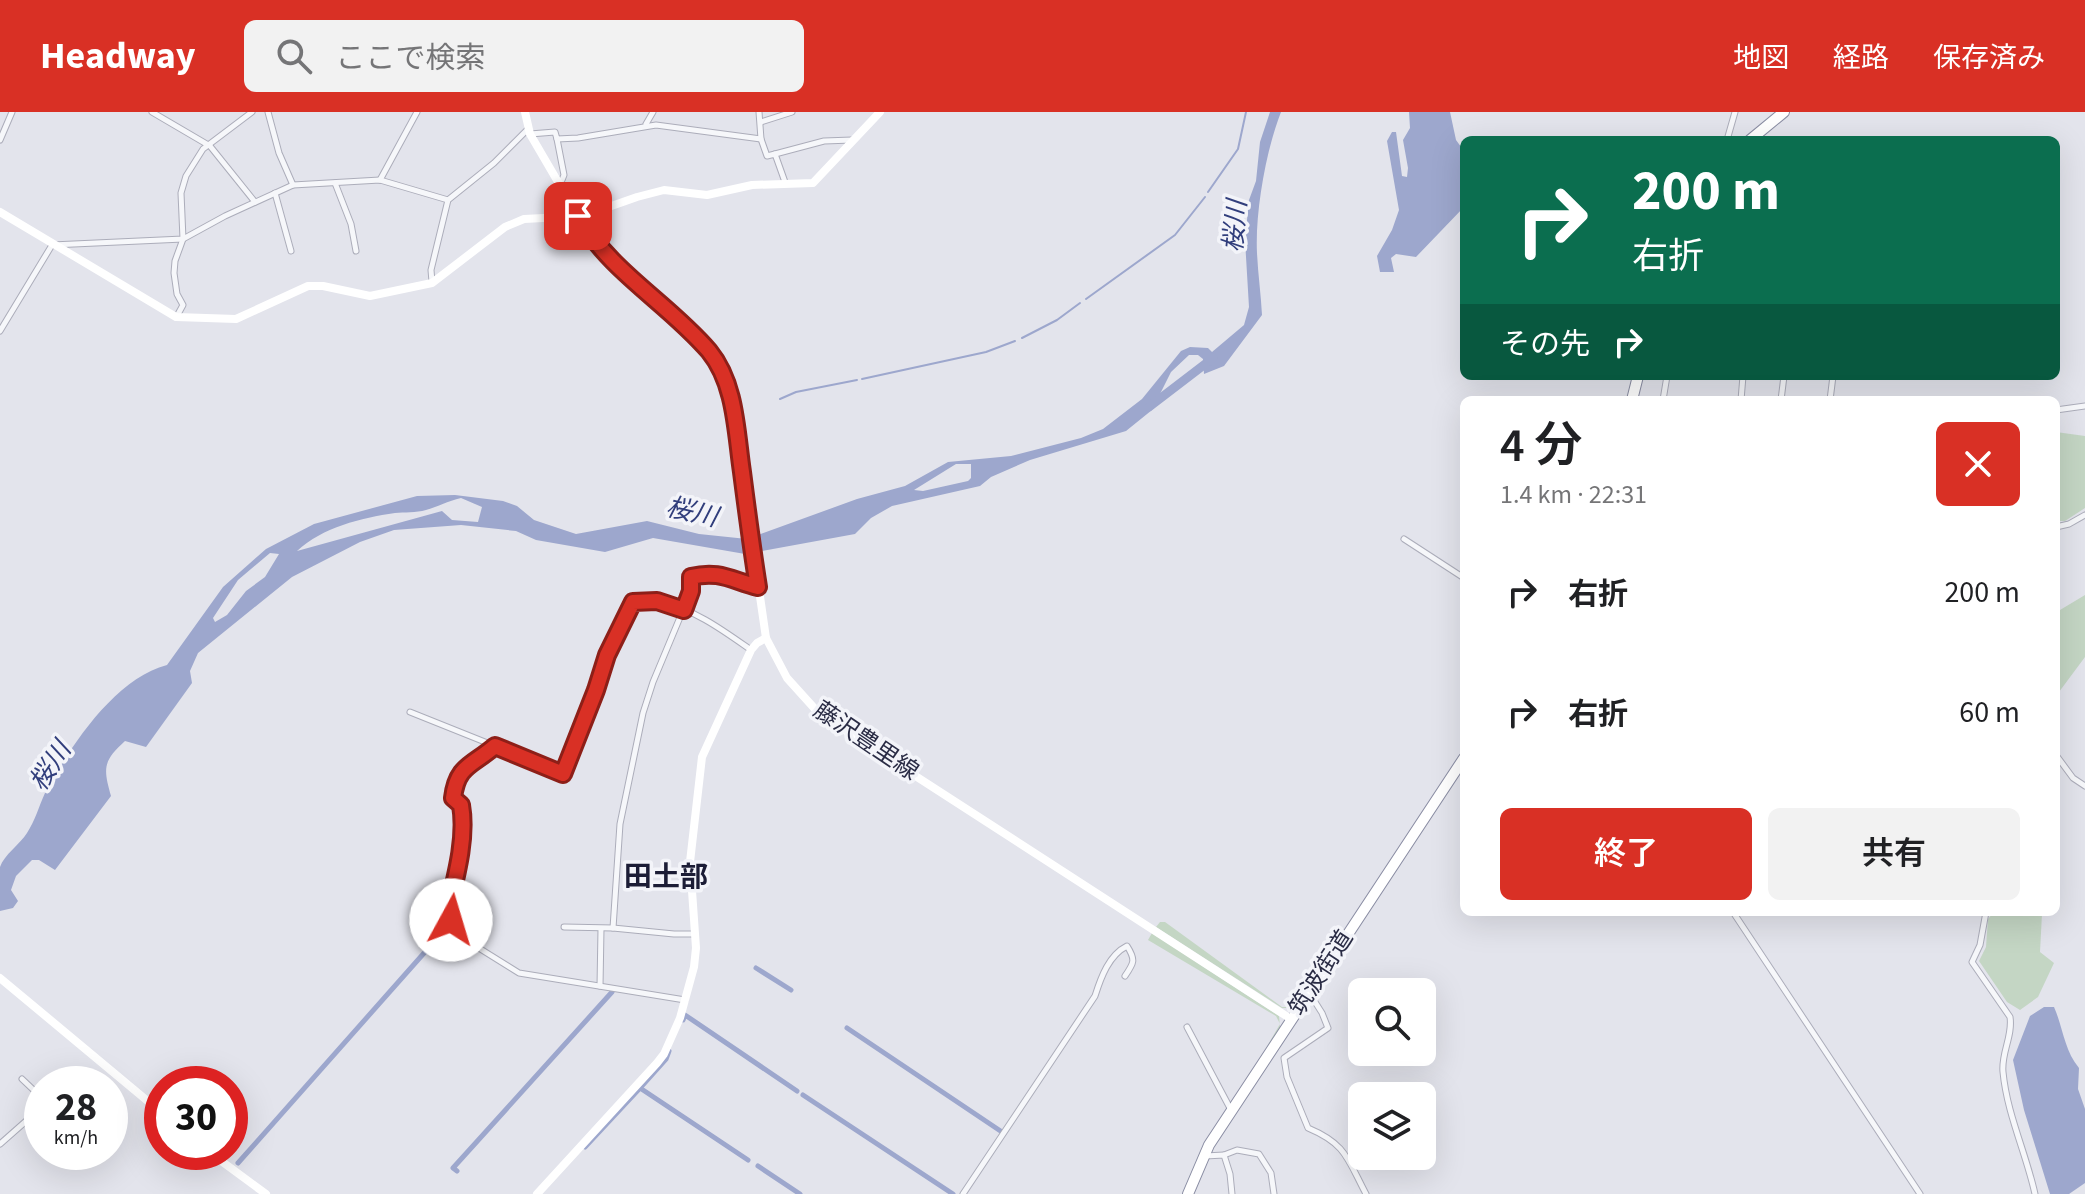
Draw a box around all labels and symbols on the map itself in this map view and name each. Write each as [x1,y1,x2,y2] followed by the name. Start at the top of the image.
[544,182,612,250] pin
[1214,196,1256,254] water label: 桜川
[662,488,724,537] water label: 桜川
[806,693,926,789] street label: 藤沢豊里線
[20,732,81,798] water label: 桜川
[624,857,708,897] district label: 田土部
[409,878,493,962] position arrow
[1280,923,1362,1023] street label: 筑波街道
[144,1066,248,1170] speed limit sign: 30

